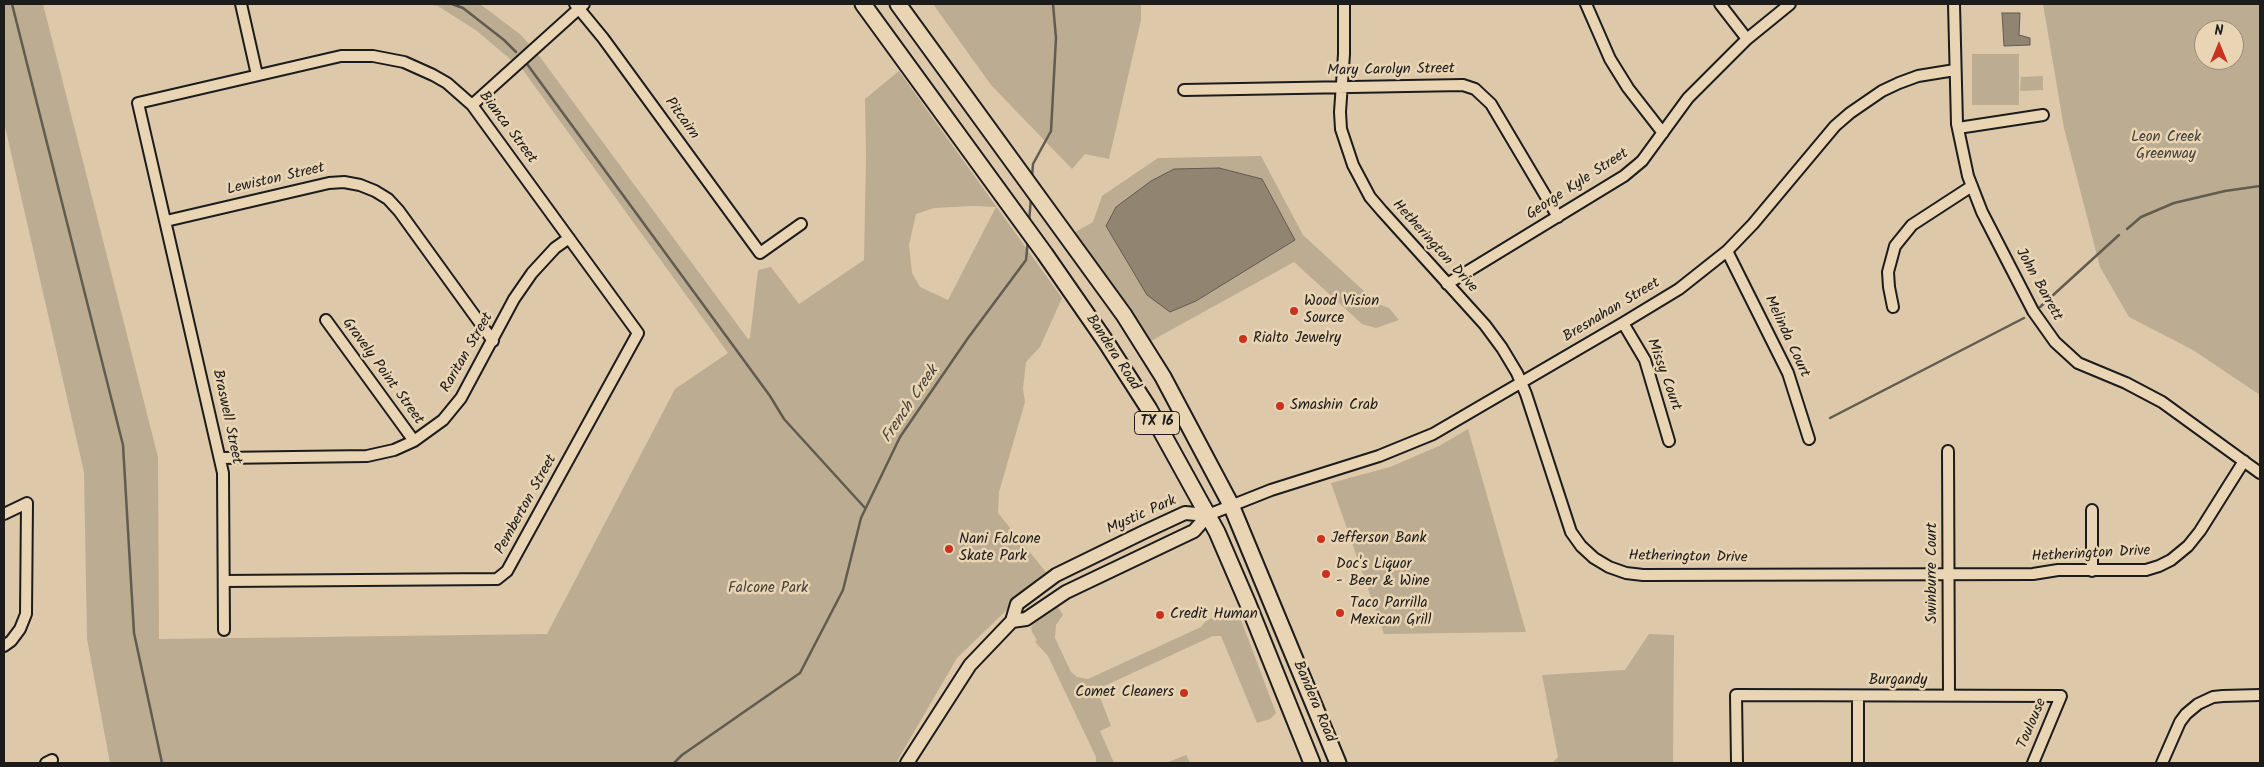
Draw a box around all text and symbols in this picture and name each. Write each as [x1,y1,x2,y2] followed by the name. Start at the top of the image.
[2194,20,2244,70] north arrow
[2215,20,2223,42] text: N
[1327,61,1455,81] street label: Mary Carolyn Street
[474,88,540,168] street label: Bianca Street
[660,94,702,144] street label: Pitcairn
[2131,129,2201,164] park label: Leon Creek Greenway
[1524,145,1632,225] street label: George Kyle Street
[225,160,327,200] street label: Lewiston Street
[1388,197,1480,297] street label: Hetherington Drive
[2011,245,2065,325] street label: John Barrett
[1560,275,1664,347] street label: Bresnahan Street
[1304,293,1379,328] place label: Wood Vision Source
[1759,293,1813,381] street label: Melinda Court
[1288,305,1300,317] marker: Wood Vision Source
[438,310,498,396] street label: Raritan Street
[1081,312,1143,394] street label: Bandera Road
[337,315,427,429] street label: Gravely Point Street
[1253,330,1341,348] place label: Rialto Jewelry
[1237,333,1249,345] marker: Rialto Jewelry
[1642,337,1684,413] street label: Missy Court
[878,363,944,447] water label: French Creek
[207,368,245,466] street label: Braswell Street
[1290,397,1378,415] place label: Smashin Crab
[1274,400,1286,412] marker: Smashin Crab
[1134,412,1180,434] road number: TX 16
[492,452,562,558] street label: Pemberton Street
[1104,493,1180,539] street label: Mystic Park
[1924,522,1942,624] street label: Swinburre Court
[1331,530,1427,548] place label: Jefferson Bank
[959,531,1041,566] place label: Nani Falcone Skate Park
[1315,533,1327,545] marker: Jefferson Bank
[943,543,955,555] marker: Nani Falcone Skate Park
[2031,543,2151,567] street label: Hetherington Drive
[1628,548,1748,568] street label: Hetherington Drive
[1336,556,1430,591] place label: Doc's Liquor - Beer & Wine
[1320,568,1332,580] marker: Doc's Liquor - Beer & Wine
[728,580,808,598] park label: Falcone Park
[1350,595,1431,630] place label: Taco Parrilla Mexican Grill
[1170,606,1258,624] place label: Credit Human
[1334,607,1346,619] marker: Taco Parrilla Mexican Grill
[1154,609,1166,621] marker: Credit Human
[1288,658,1338,746] street label: Bandera Road
[1869,672,1927,690] street label: Burgandy
[1075,684,1174,702] place label: Comet Cleaners
[1178,687,1190,699] marker: Comet Cleaners
[2014,696,2052,752] street label: Toulouse

